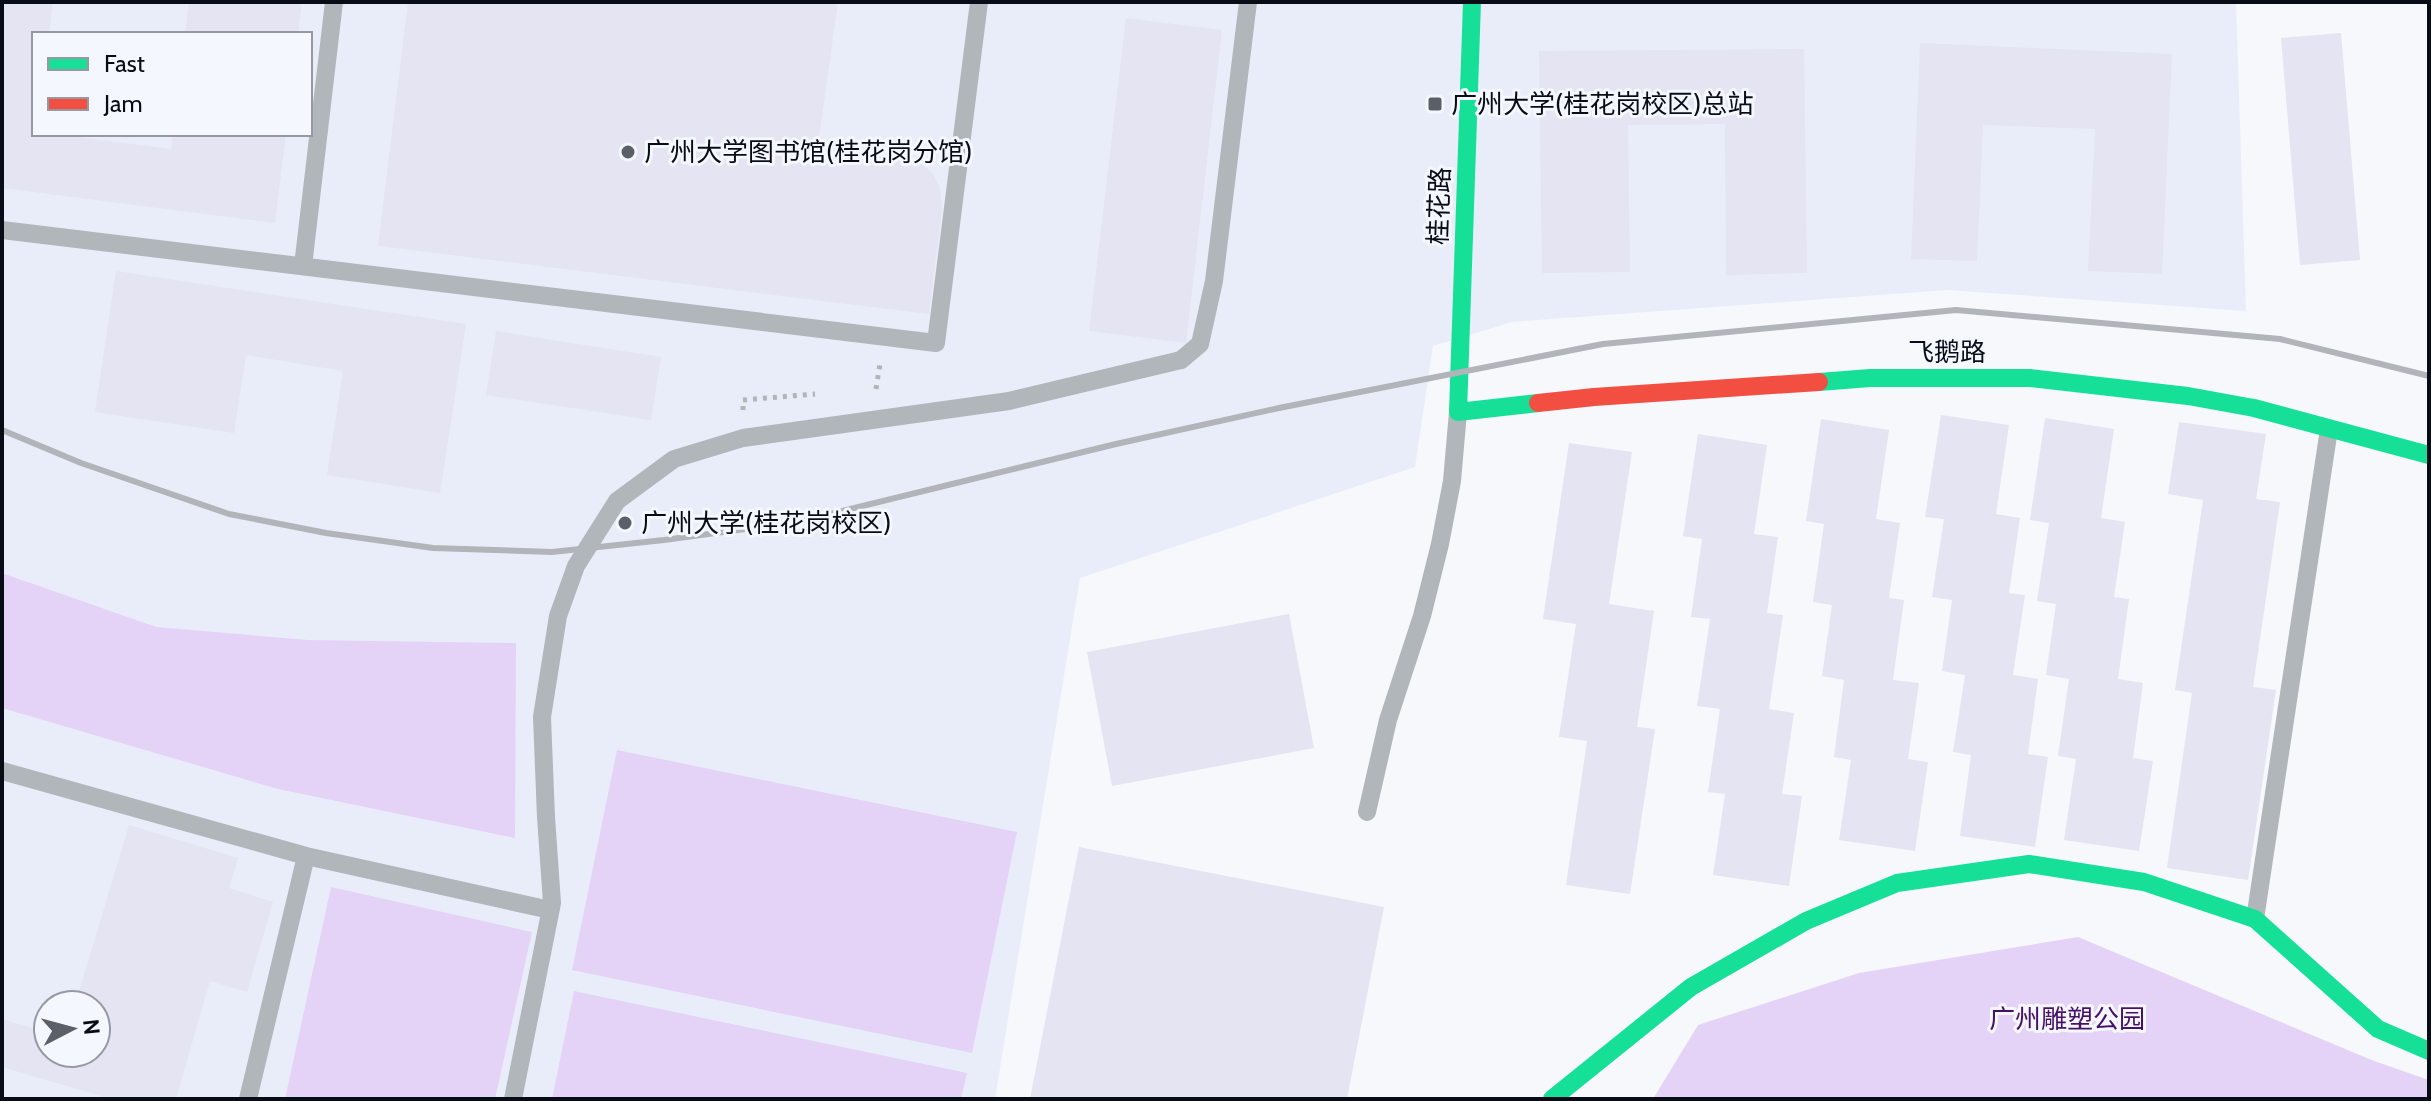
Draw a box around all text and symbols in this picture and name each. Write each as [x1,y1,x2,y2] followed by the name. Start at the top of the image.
[32,32,312,136] legend
[104,49,145,78] text: Fast
[1451,88,1753,120] place label: 广州大学(桂花岗校区)总站
[103,89,142,118] text: Jam
[1426,95,1444,113] marker: 广州大学(桂花岗校区)总站
[644,136,972,168] place label: 广州大学图书馆(桂花岗分馆)
[619,143,637,161] marker: 广州大学图书馆(桂花岗分馆)
[1422,166,1456,246] street label: 桂花路
[1908,336,1986,368] street label: 飞鹅路
[641,507,891,539] place label: 广州大学(桂花岗校区)
[616,514,634,532] marker: 广州大学(桂花岗校区)
[32,989,112,1069] north arrow
[1989,1003,2145,1035] park label: 广州雕塑公园
[77,1018,106,1036] text: N

